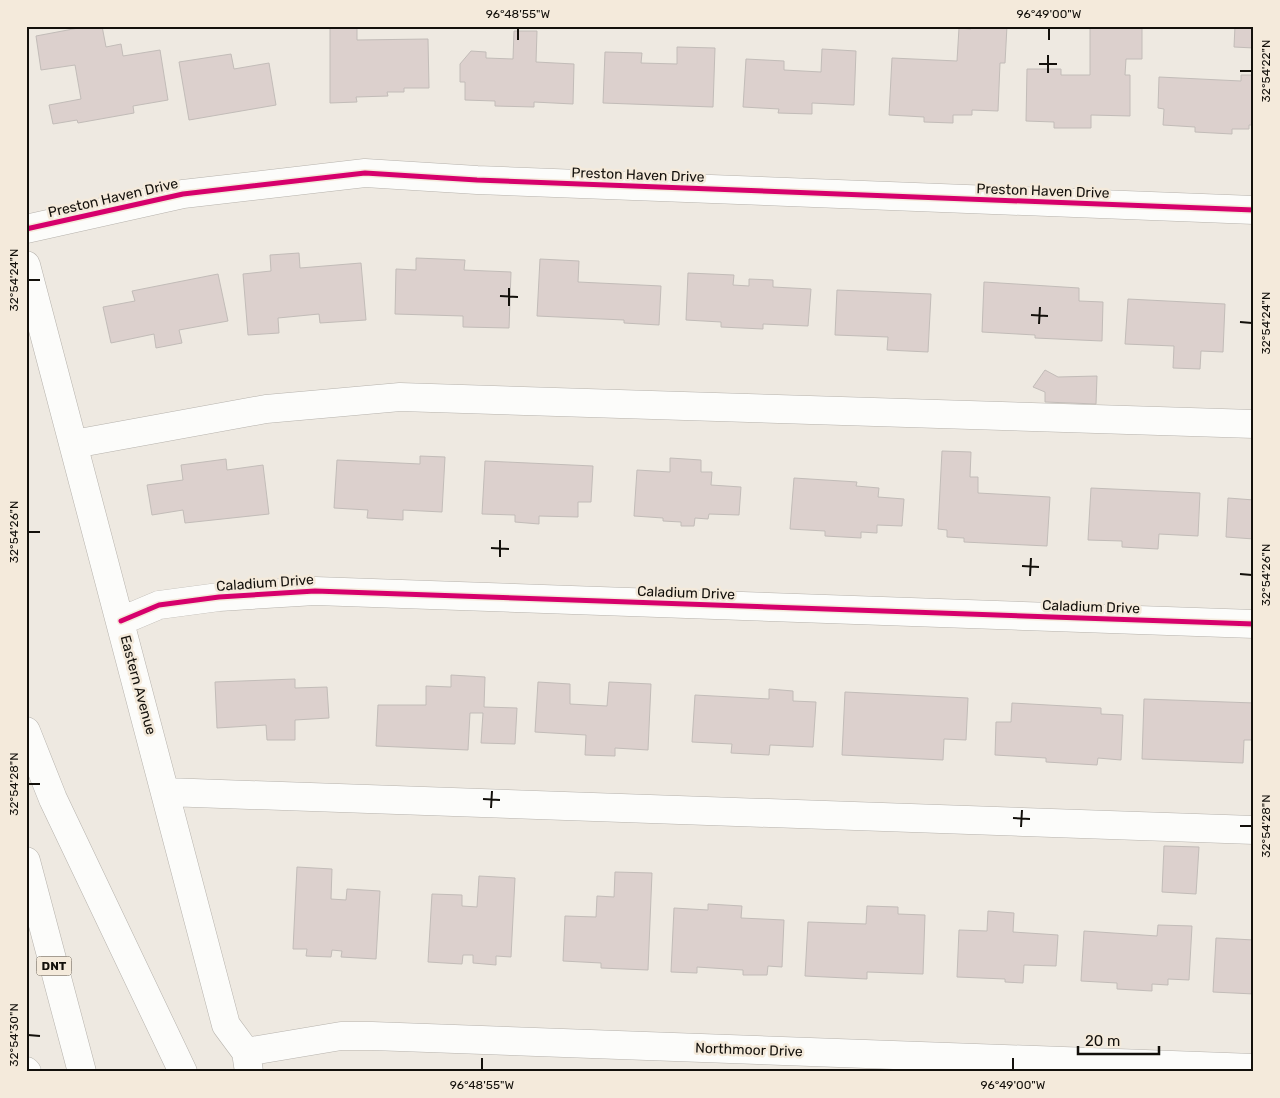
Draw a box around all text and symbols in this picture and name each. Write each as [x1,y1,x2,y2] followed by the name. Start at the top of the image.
[486,7,551,21] text: 96°48'55"W
[1017,7,1082,21] text: 96°49'00"W
[1259,40,1273,102] text: 32°54'22"N
[571,164,705,186] street label: Preston Haven Drive
[46,175,180,221] street label: Preston Haven Drive
[976,180,1110,202] street label: Preston Haven Drive
[7,249,21,311] text: 32°54'24"N
[1259,292,1273,354] text: 32°54'24"N
[7,501,21,563] text: 32°54'26"N
[1259,544,1273,606] text: 32°54'26"N
[216,571,315,595] street label: Caladium Drive
[637,583,735,603] street label: Caladium Drive
[1042,597,1140,617] street label: Caladium Drive
[117,633,160,737] street label: Eastern Avenue
[7,752,21,816] text: 32°54'28"N
[1259,794,1273,858] text: 32°54'28"N
[36,956,72,976] road number: DNT
[7,1003,21,1067] text: 32°54'30"N
[1078,1023,1159,1055] scale bar
[1085,1032,1120,1050] text: 20 m
[695,1040,803,1060] street label: Northmoor Drive
[450,1078,515,1092] text: 96°48'55"W
[981,1078,1046,1092] text: 96°49'00"W

